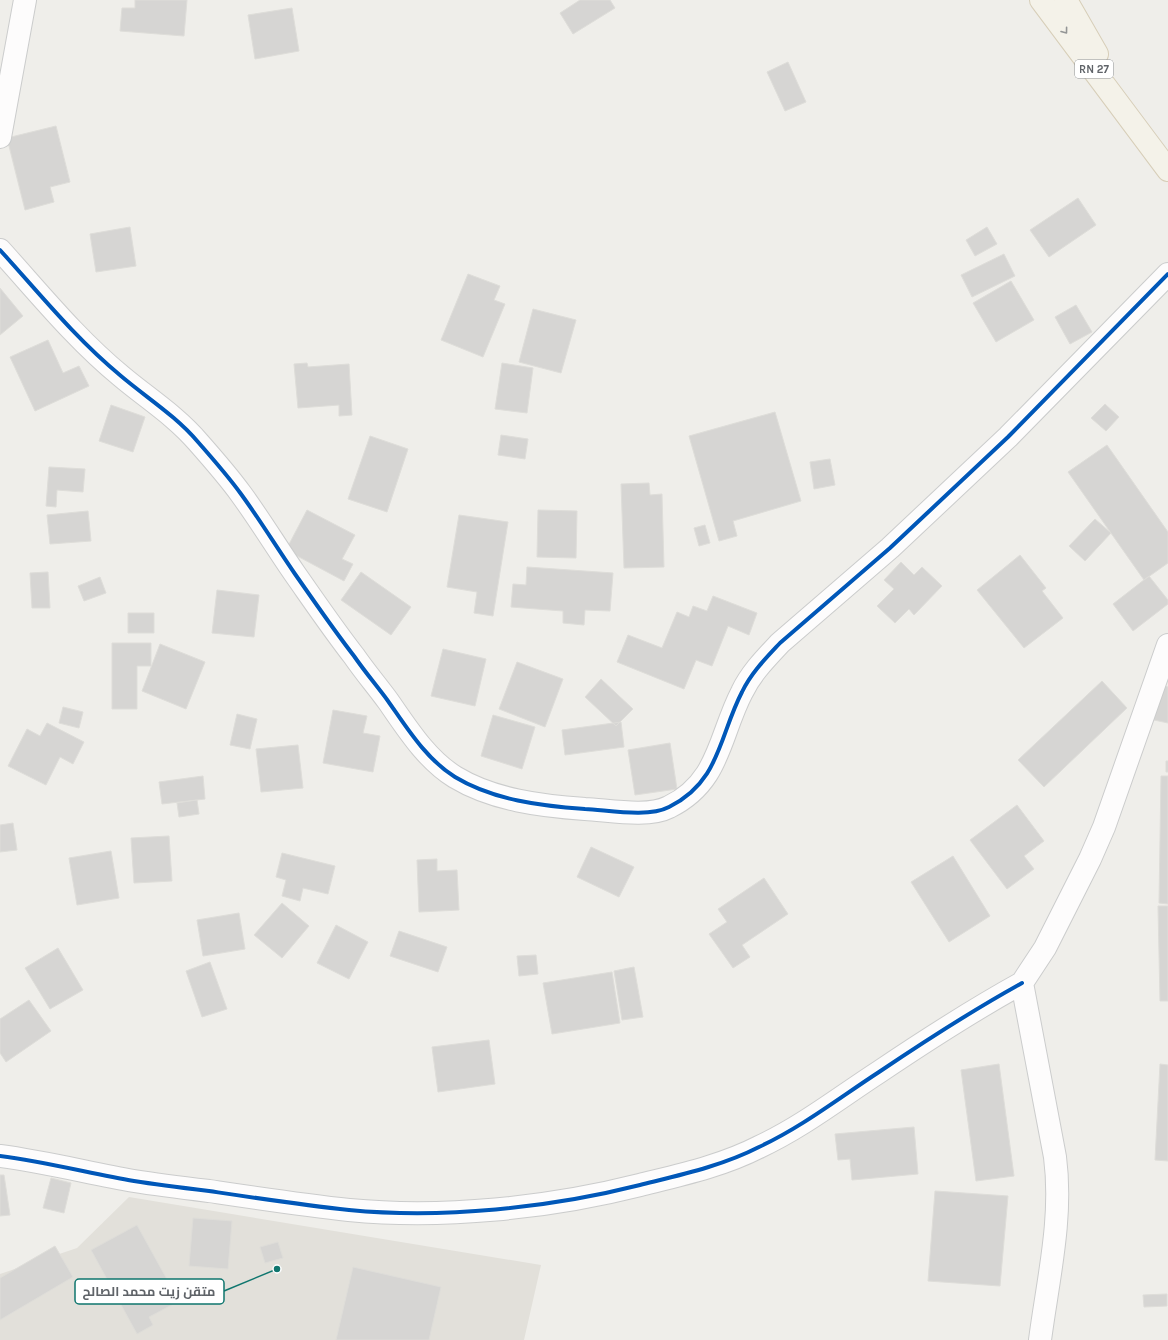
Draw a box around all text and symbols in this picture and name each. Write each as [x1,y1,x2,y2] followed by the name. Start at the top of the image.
[1060,27,1067,34] one-way arrow
[1075,60,1113,78] road number: RN 27
[75,1279,224,1304] callout: متقن زيت محمد الصالح
[83,1284,215,1300] text: متقن زيت محمد الصالح

